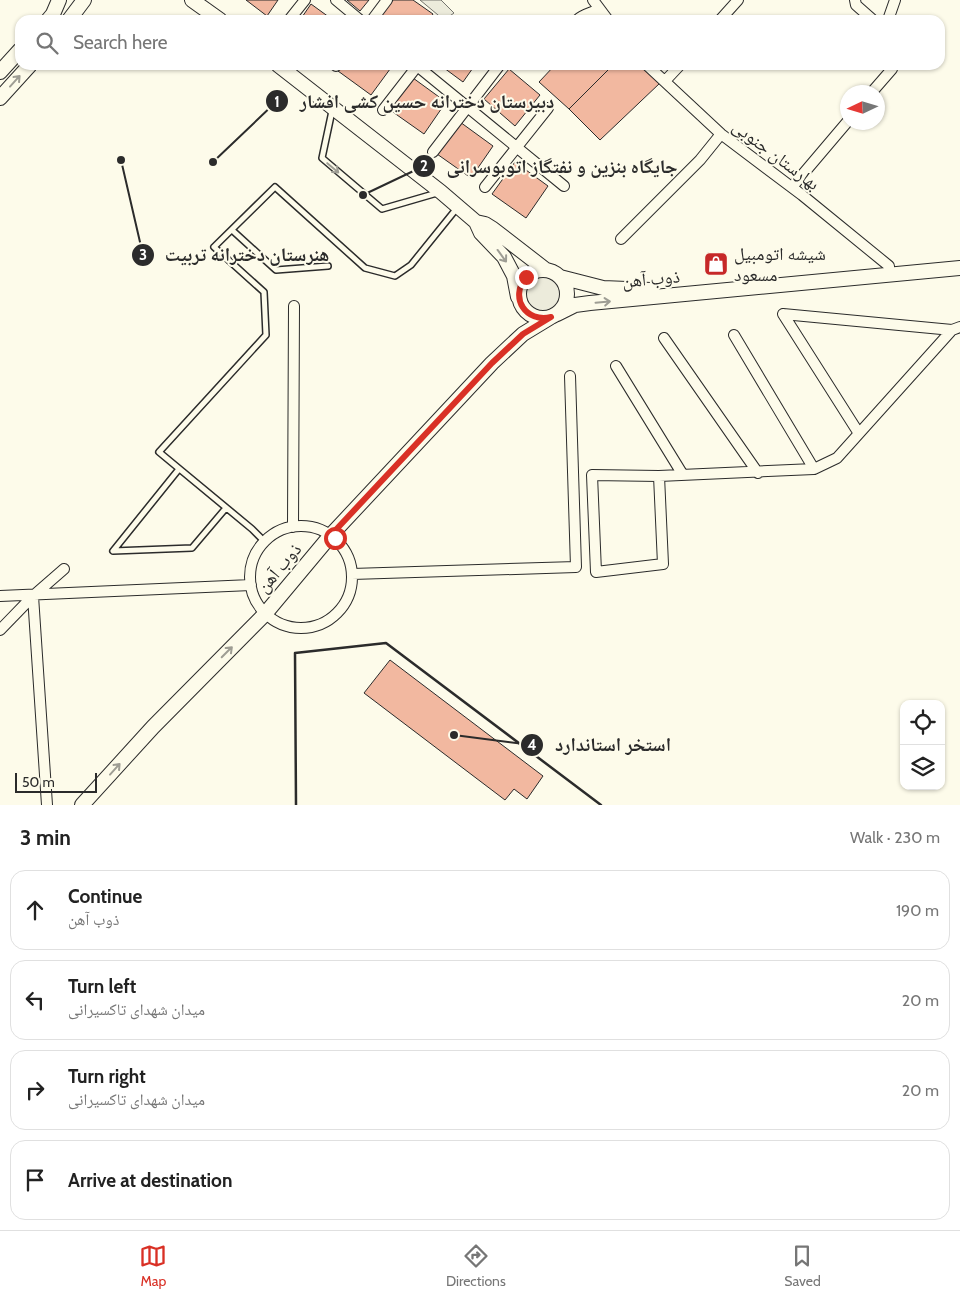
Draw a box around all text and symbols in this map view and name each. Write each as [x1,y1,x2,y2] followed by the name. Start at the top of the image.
[15,15,945,70] search box
[33,29,61,57] icon: search
[73,31,167,54] text: Search here
[9,75,21,88] one-way arrow
[265,84,564,118] callout: دبیرستان دخترانه حسین کشی افشار
[840,85,885,130] north arrow
[299,90,554,113] text: دبیرستان دخترانه حسین کشی افشار
[274,93,280,111] text: 1
[728,115,824,195] street label: بهارستان جنوبی
[411,149,687,183] callout: جایگاه بنزین و نفتگاز اتوبوسرانی
[446,155,678,178] text: جایگاه بنزین و نفتگاز اتوبوسرانی
[420,157,428,175] text: 2
[327,162,340,173] one-way arrow
[130,238,340,272] callout: هنرستان دخترانه تربیت
[165,243,329,266] text: هنرستان دخترانه تربیت
[734,243,826,286] place label: شیشه اتومبیل مسعود
[139,246,147,264] text: 3
[497,249,508,262] one-way arrow
[703,251,729,277] shop icon: شیشه اتومبیل مسعود
[515,266,538,289] route end
[621,266,681,292] street label: ذوب آهن
[595,297,611,307] one-way arrow
[324,527,347,550] route start
[252,539,306,597] street label: ذوب آهن
[221,646,234,658] one-way arrow
[900,700,945,790] map controls
[900,700,945,745] button: locate
[520,728,681,762] callout: استخر استاندارد
[555,733,671,756] text: استخر استاندارد
[527,736,537,754] text: 4
[900,745,945,790] button: layers
[109,762,121,775] one-way arrow
[15,770,98,793] scale bar
[22,773,55,791] text: 50 m
[20,825,71,850] text: 3 min
[850,828,940,847] text: Walk · 230 m
[68,885,142,908] text: Continue
[21,896,49,924] icon: ahead
[896,901,939,920] text: 190 m
[68,910,119,929] text: ذوب آهن
[68,975,136,998] text: Turn left
[21,986,49,1014] icon: left
[902,991,939,1010] text: 20 m
[68,1000,205,1019] text: میدان شهدای تاکسیرانی
[68,1065,146,1088] text: Turn right
[21,1076,49,1104] icon: right
[902,1081,939,1100] text: 20 m
[68,1090,205,1109] text: میدان شهدای تاکسیرانی
[21,1166,49,1194] icon: arrive
[68,1169,232,1192] text: Arrive at destination
[139,1242,167,1290] tab: Map
[446,1242,506,1290] tab: Directions
[784,1242,821,1290] tab: Saved

